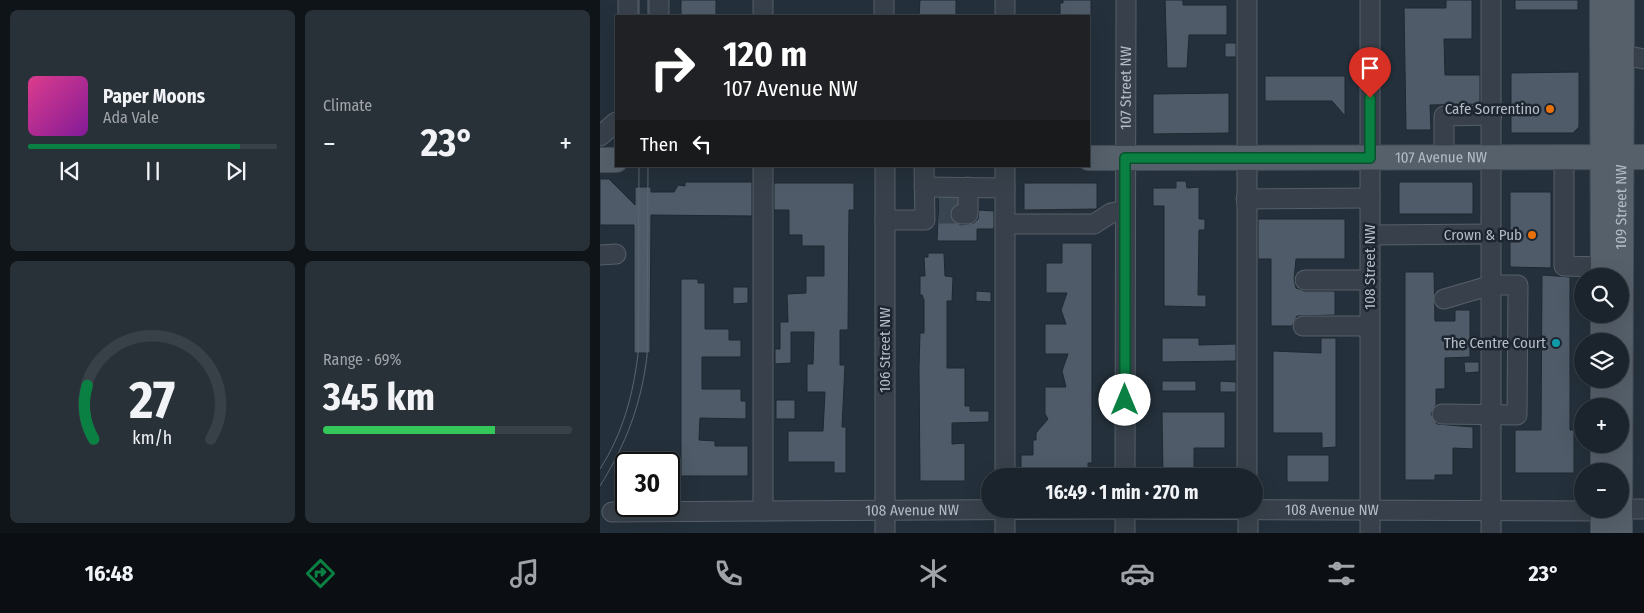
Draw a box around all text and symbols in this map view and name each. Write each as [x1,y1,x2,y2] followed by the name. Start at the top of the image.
[723,33,807,75] text: 120 m
[640,35,705,100] icon: right
[1117,46,1135,130] street label: 107 Street NW
[1349,47,1391,98] pin
[1356,54,1384,82] icon: arrive
[723,75,858,102] text: 107 Avenue NW
[103,85,205,108] text: Paper Moons
[323,96,372,115] text: Climate
[1445,100,1540,118] place label: Cafe Sorrentino
[1544,103,1556,115] marker: Cafe Sorrentino
[103,108,159,127] text: Ada Vale
[421,120,474,166] text: 23°
[323,127,336,160] text: −
[559,127,572,160] text: +
[688,130,716,158] icon: left
[640,133,678,156] text: Then
[1395,148,1487,166] street label: 107 Avenue NW
[56,157,84,185] icon: previous
[139,157,167,185] icon: pause
[222,157,250,185] icon: next
[1612,164,1630,250] street label: 109 Street NW
[1361,224,1379,310] street label: 108 Street NW
[1444,226,1522,244] place label: Crown & Pub
[1526,229,1538,241] marker: Crown & Pub
[1574,268,1629,518] map controls
[1574,268,1629,323] button: search
[876,307,894,393] street label: 106 Street NW
[1574,333,1629,388] button: layers
[1444,334,1546,352] place label: The Centre Court
[1550,337,1562,349] marker: The Centre Court
[323,350,401,369] text: Range · 69%
[129,369,175,432] text: 27
[1098,373,1150,425] position arrow
[323,374,435,420] text: 345 km
[1574,398,1629,453] button: +
[133,427,172,449] text: km/h
[615,452,680,517] speed limit sign: 30
[1574,463,1629,518] button: −
[1046,481,1198,504] text: 16:49 · 1 min · 270 m
[865,501,959,519] street label: 108 Avenue NW
[1285,501,1379,519] street label: 108 Avenue NW
[303,556,338,591] icon: directions
[507,556,542,591] icon: music
[711,556,746,591] icon: phone
[916,556,951,591] icon: climate
[1120,556,1155,591] icon: car
[1324,556,1359,591] icon: filters
[85,560,133,587] text: 16:48
[1528,560,1559,587] text: 23°

